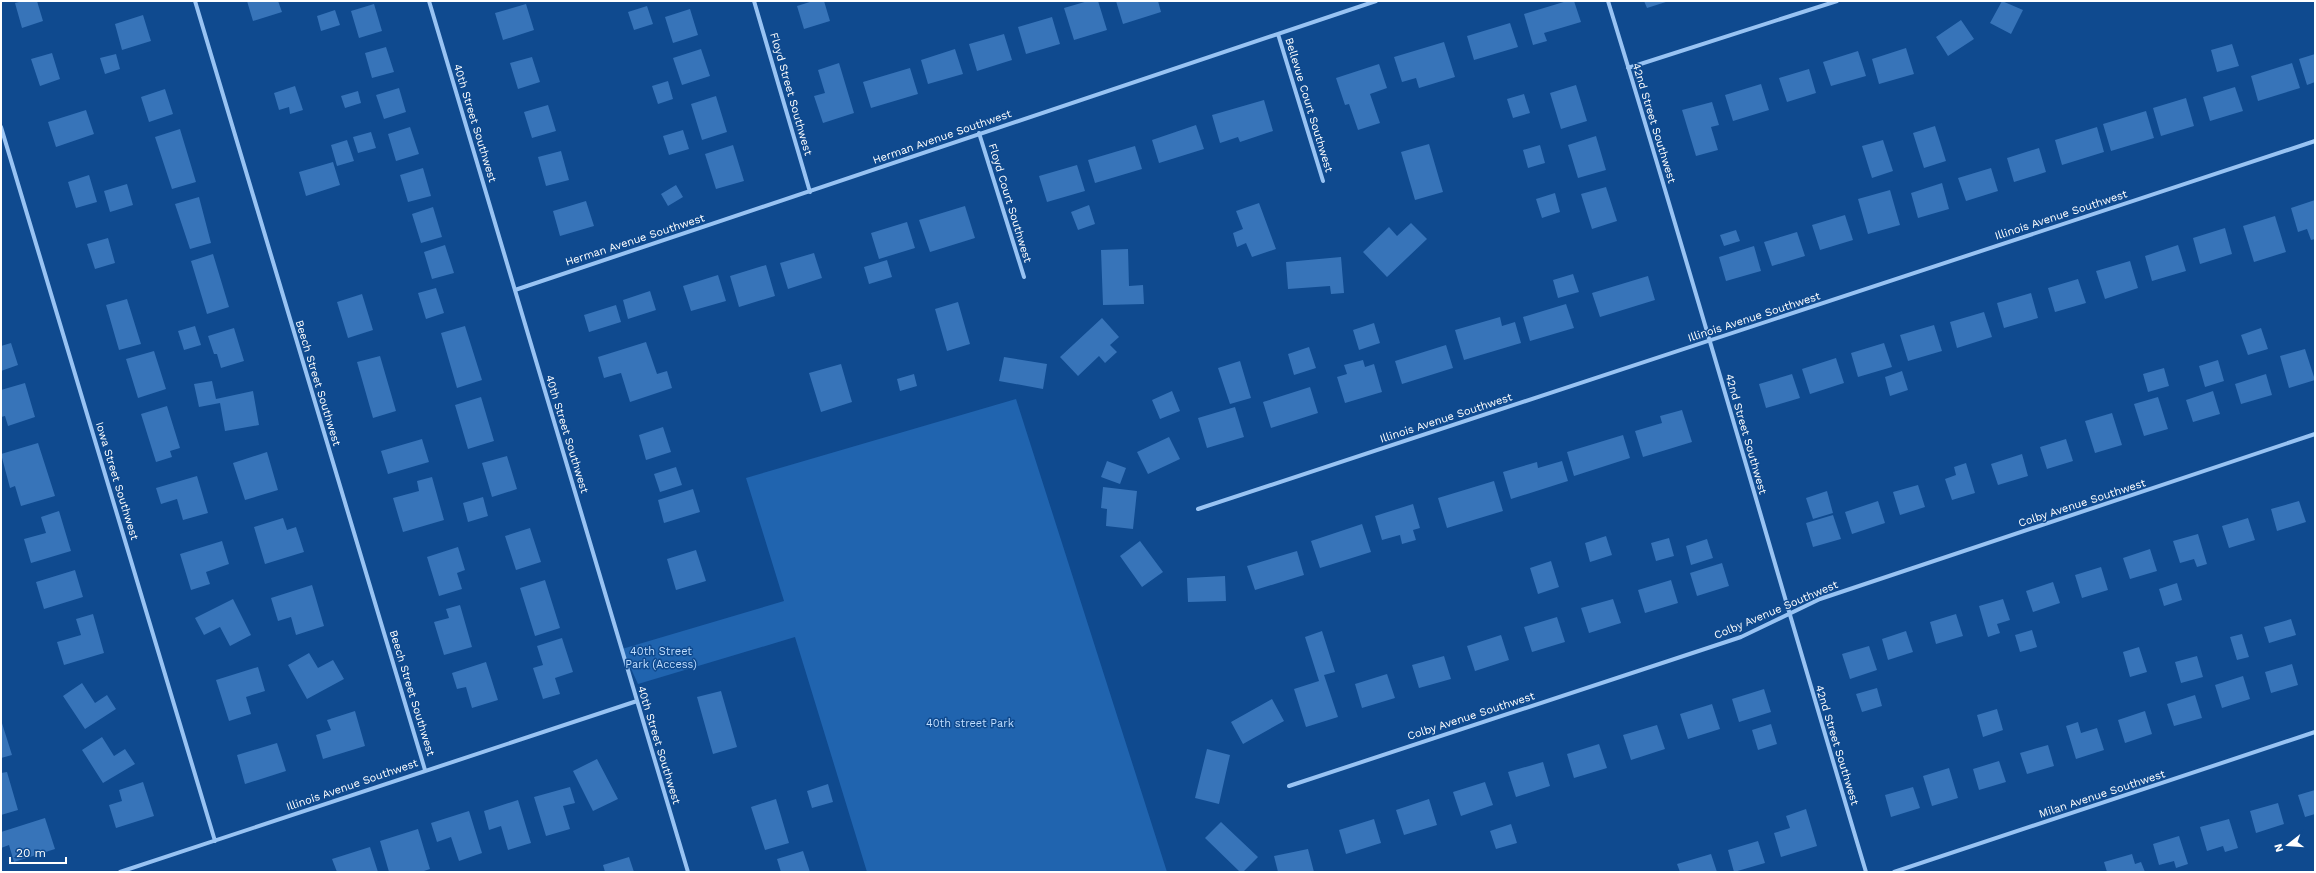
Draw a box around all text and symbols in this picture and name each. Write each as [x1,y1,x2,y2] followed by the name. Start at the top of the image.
[767,31,815,157] street label: Floyd Street Southwest
[1282,36,1336,174] street label: Bellevue Court Southwest
[1630,61,1679,185] street label: 42nd Street Southwest
[451,62,499,184] street label: 40th Street Southwest
[871,107,1013,167] street label: Herman Avenue Southwest
[986,142,1034,264] street label: Floyd Court Southwest
[1993,187,2129,243] street label: Illinois Avenue Southwest
[564,211,707,269] street label: Herman Avenue Southwest
[1686,289,1822,345] street label: Illinois Avenue Southwest
[293,318,343,448] street label: Beech Street Southwest
[1723,372,1770,496] street label: 42nd Street Southwest
[543,373,591,495] street label: 40th Street Southwest
[1378,390,1514,446] street label: Illinois Avenue Southwest
[93,420,141,542] street label: Iowa Street Southwest
[2017,476,2148,530] street label: Colby Avenue Southwest
[1712,578,1840,642] street label: Colby Avenue Southwest
[387,628,437,758] street label: Beech Street Southwest
[625,645,697,671] park label: 40th Street Park (Access)
[1813,683,1862,807] street label: 42nd Street Southwest
[635,684,683,806] street label: 40th Street Southwest
[1406,689,1537,743] street label: Colby Avenue Southwest
[926,717,1014,730] park label: 40th street Park
[284,756,420,814] street label: Illinois Avenue Southwest
[2037,767,2167,821] street label: Milan Avenue Southwest
[2268,825,2308,865] north arrow
[10,839,66,865] scale bar
[2272,842,2286,854] text: N
[16,846,46,860] text: 20 m

